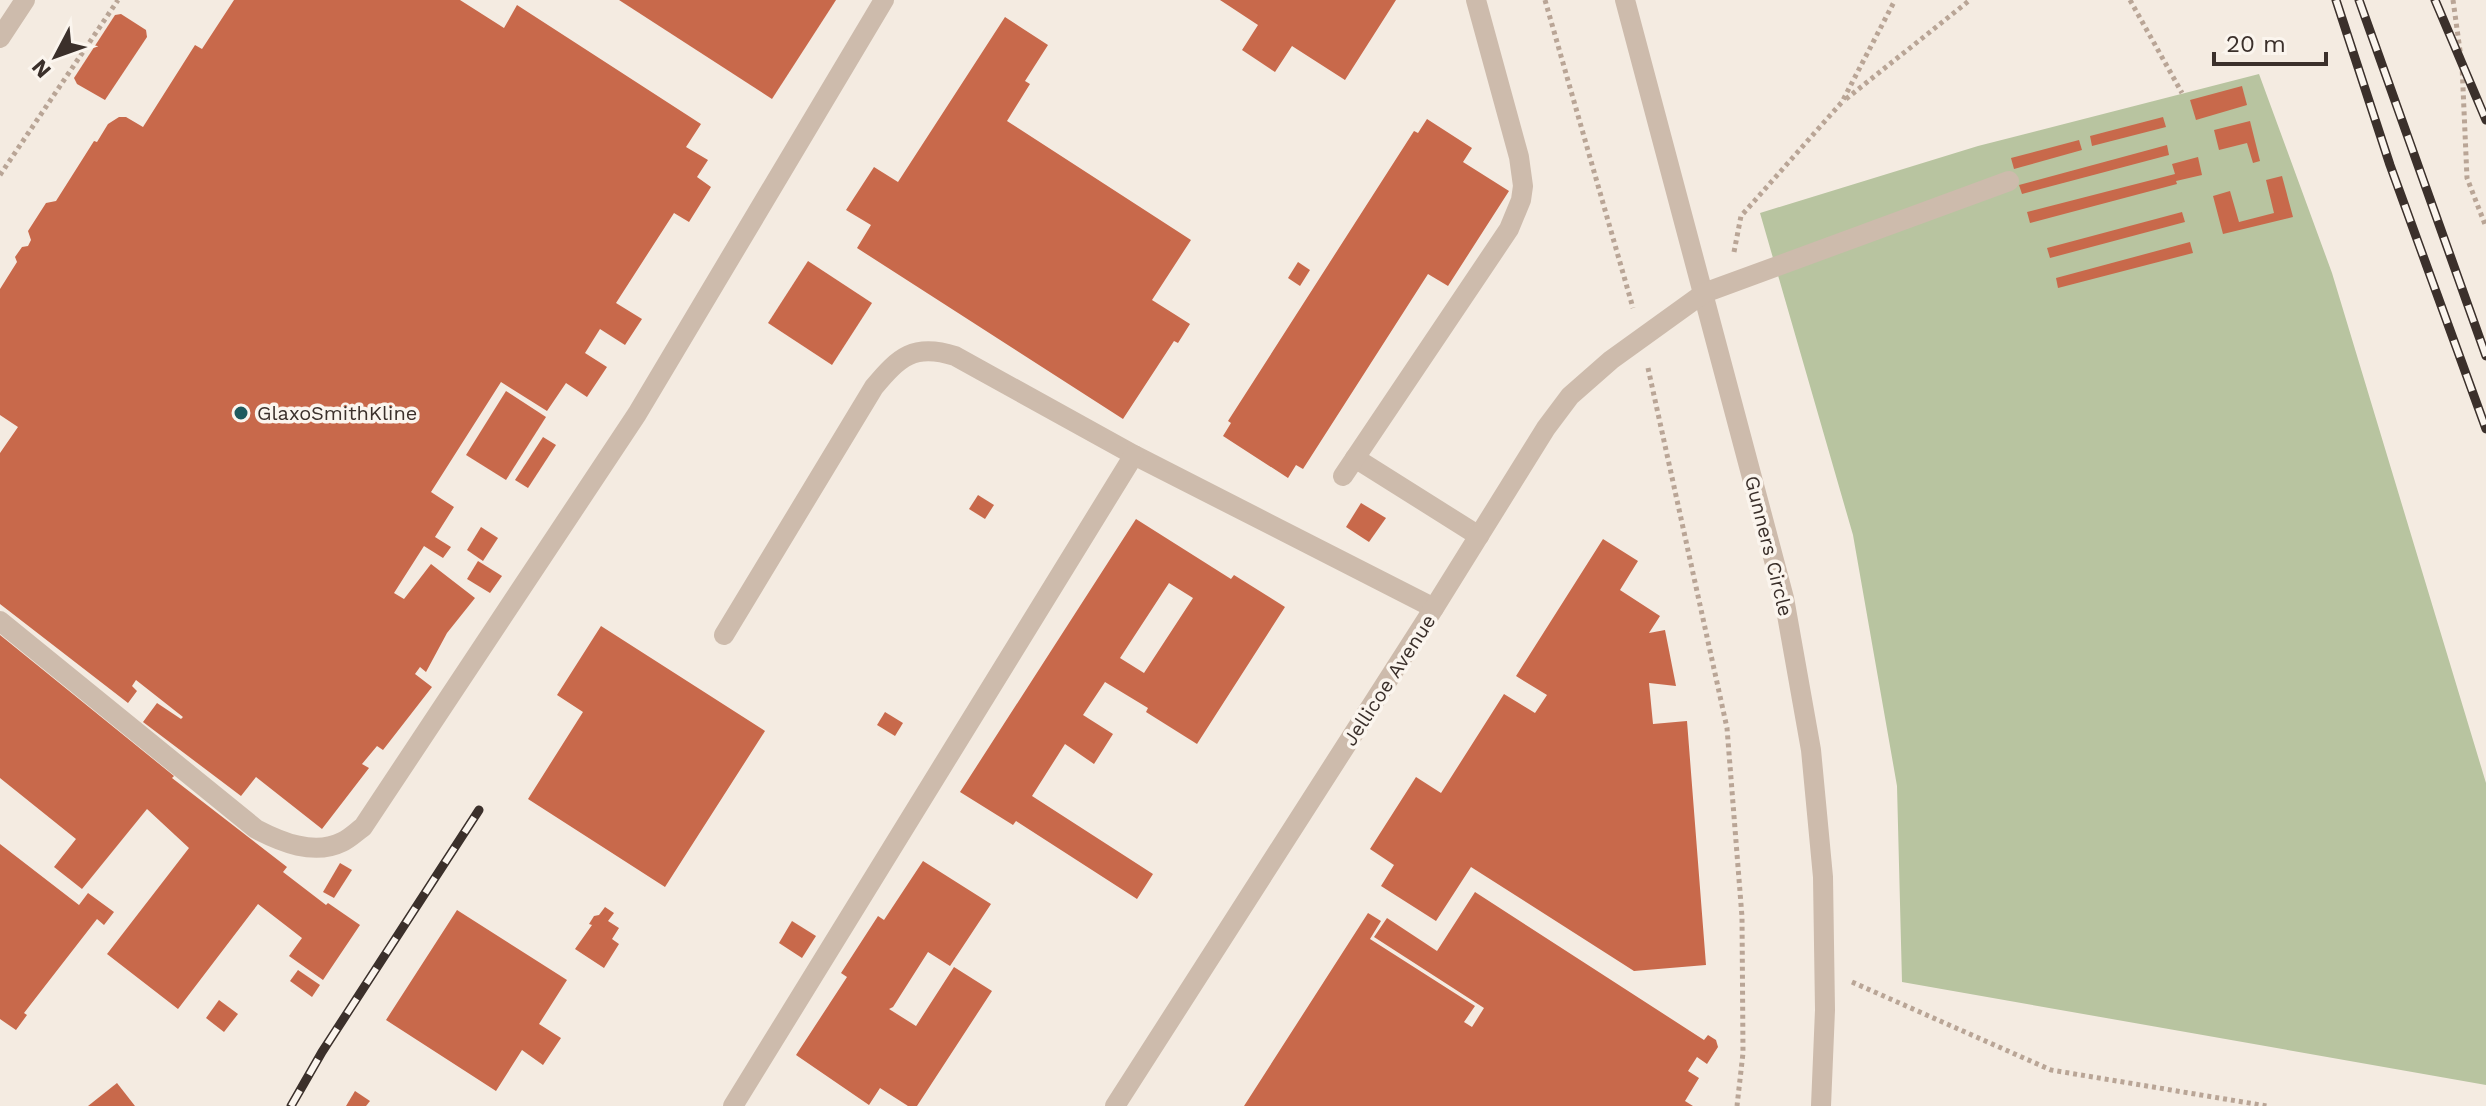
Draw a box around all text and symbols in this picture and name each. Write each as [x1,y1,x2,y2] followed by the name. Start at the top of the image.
[16,16,96,96] north arrow
[2214,16,2326,66] scale bar
[2226,30,2286,58] text: 20 m
[26,54,56,83] text: N
[257,401,417,425] place label: GlaxoSmithKline
[232,404,250,422] marker: GlaxoSmithKline
[1740,473,1798,619] street label: Gunners Circle
[1338,610,1440,750] street label: Jellicoe Avenue

